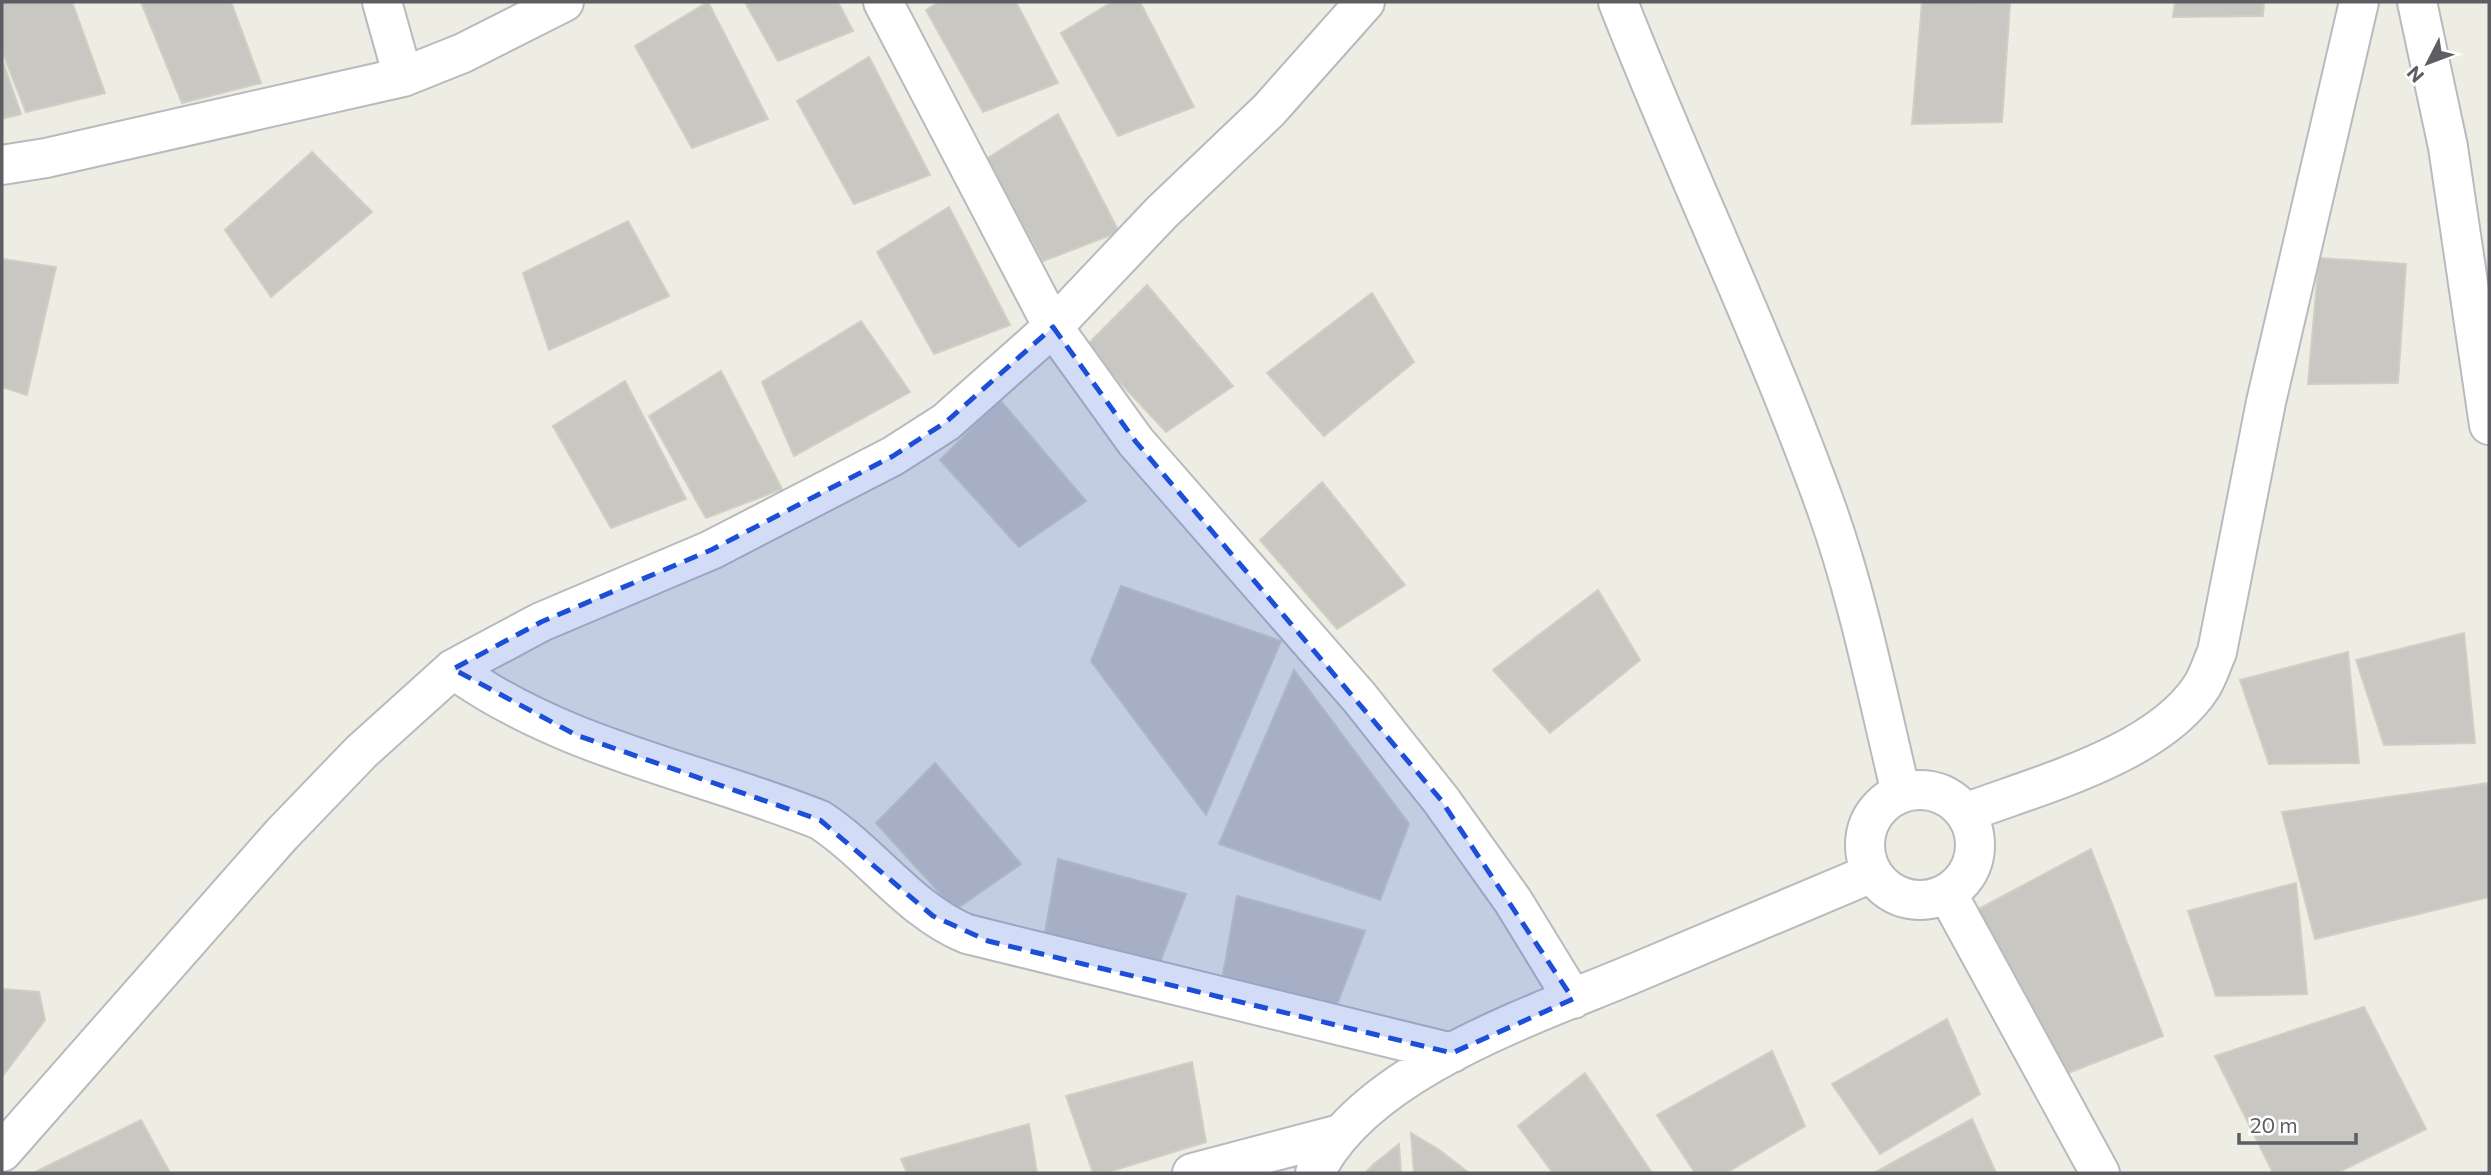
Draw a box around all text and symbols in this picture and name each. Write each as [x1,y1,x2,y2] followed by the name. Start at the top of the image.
[2393,28,2463,98] north arrow
[2402,62,2428,88] text: N
[2239,1102,2356,1146] scale bar
[2250,1112,2298,1137] text: 20 m

